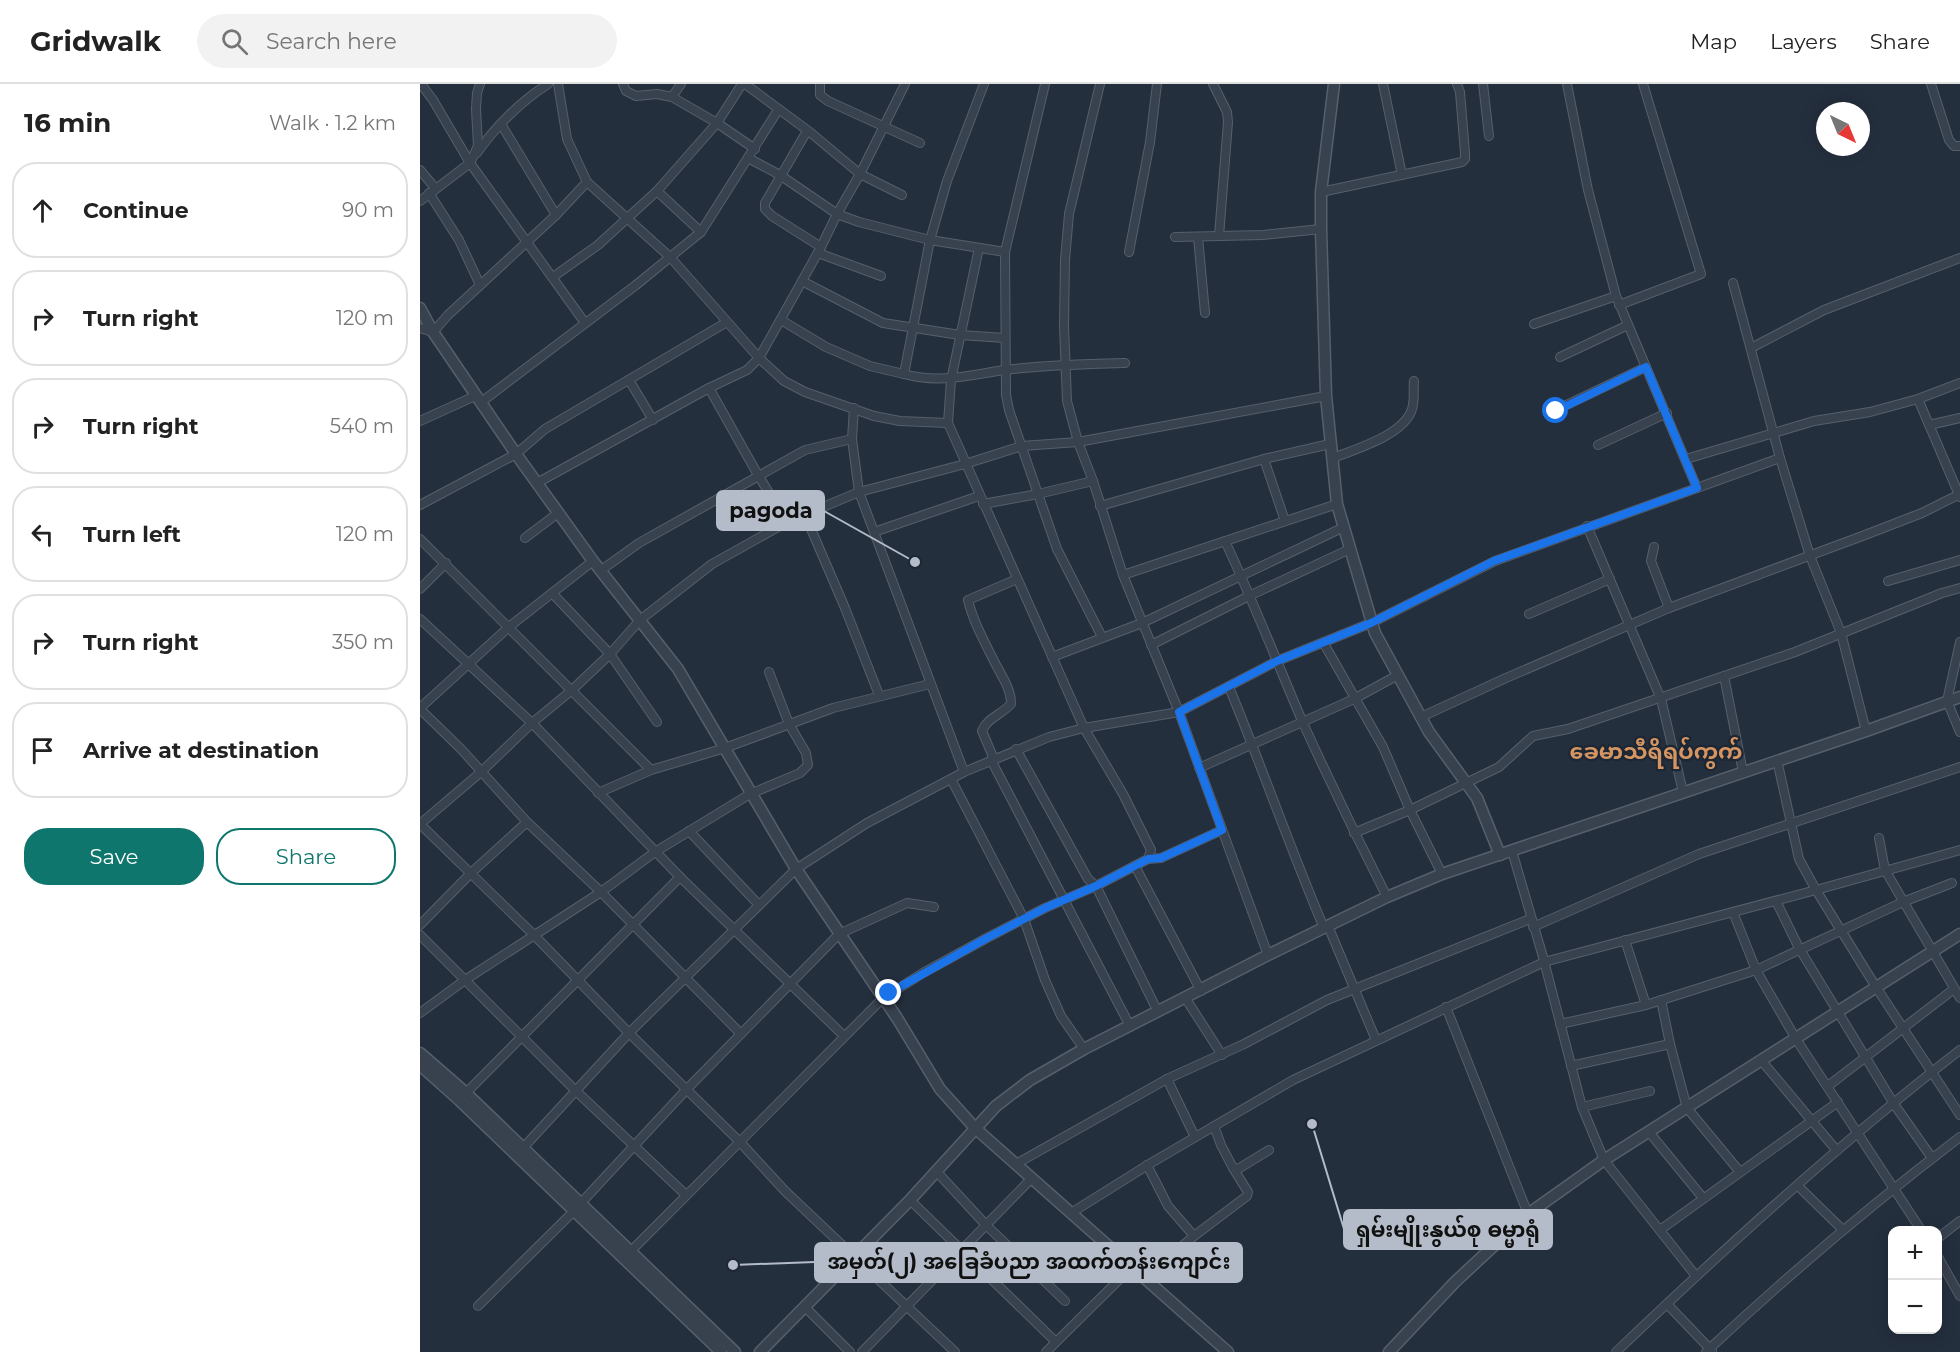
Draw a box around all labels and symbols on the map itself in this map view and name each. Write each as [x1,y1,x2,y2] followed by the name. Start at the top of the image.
[1816,102,1870,156] north arrow
[1542,397,1568,423] route start
[717,491,824,530] callout: pagoda
[729,498,813,523] text: pagoda
[1569,736,1743,769] district label: ခေမာသီရိရပ်ကွက်
[875,979,901,1005] route end
[1344,1210,1552,1249] callout: ရှမ်းမျိုးနွယ်စု ဓမ္မာရုံ
[1356,1214,1540,1248] text: ရှမ်းမျိုးနွယ်စု ဓမ္မာရုံ
[815,1243,1242,1282] callout: အမှတ်(၂) အခြေခံပညာ အထက်တန်းကျောင်း
[828,1246,1230,1280] text: အမှတ်(၂) အခြေခံပညာ အထက်တန်းကျောင်း

